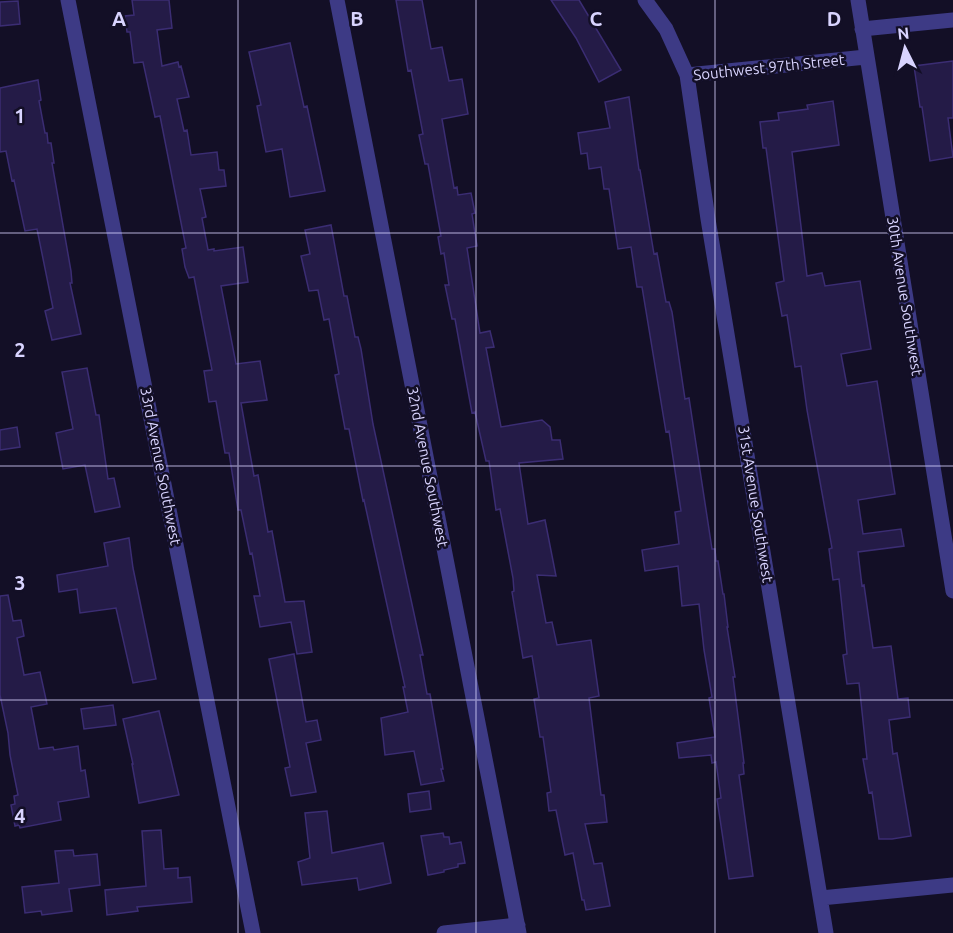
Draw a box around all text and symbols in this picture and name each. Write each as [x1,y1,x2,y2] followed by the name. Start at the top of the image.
[112,7,126,30] text: A
[350,7,364,30] text: B
[590,7,603,30] text: C
[827,7,841,30] text: D
[875,18,935,78] north arrow
[897,24,910,43] text: N
[692,51,846,83] street label: Southwest 97th Street
[14,104,26,127] text: 1
[884,215,926,377] street label: 30th Avenue Southwest
[14,338,26,361] text: 2
[137,385,185,547] street label: 33rd Avenue Southwest
[404,385,452,549] street label: 32nd Avenue Southwest
[735,424,777,584] street label: 31st Avenue Southwest
[14,571,26,594] text: 3
[14,804,26,827] text: 4

